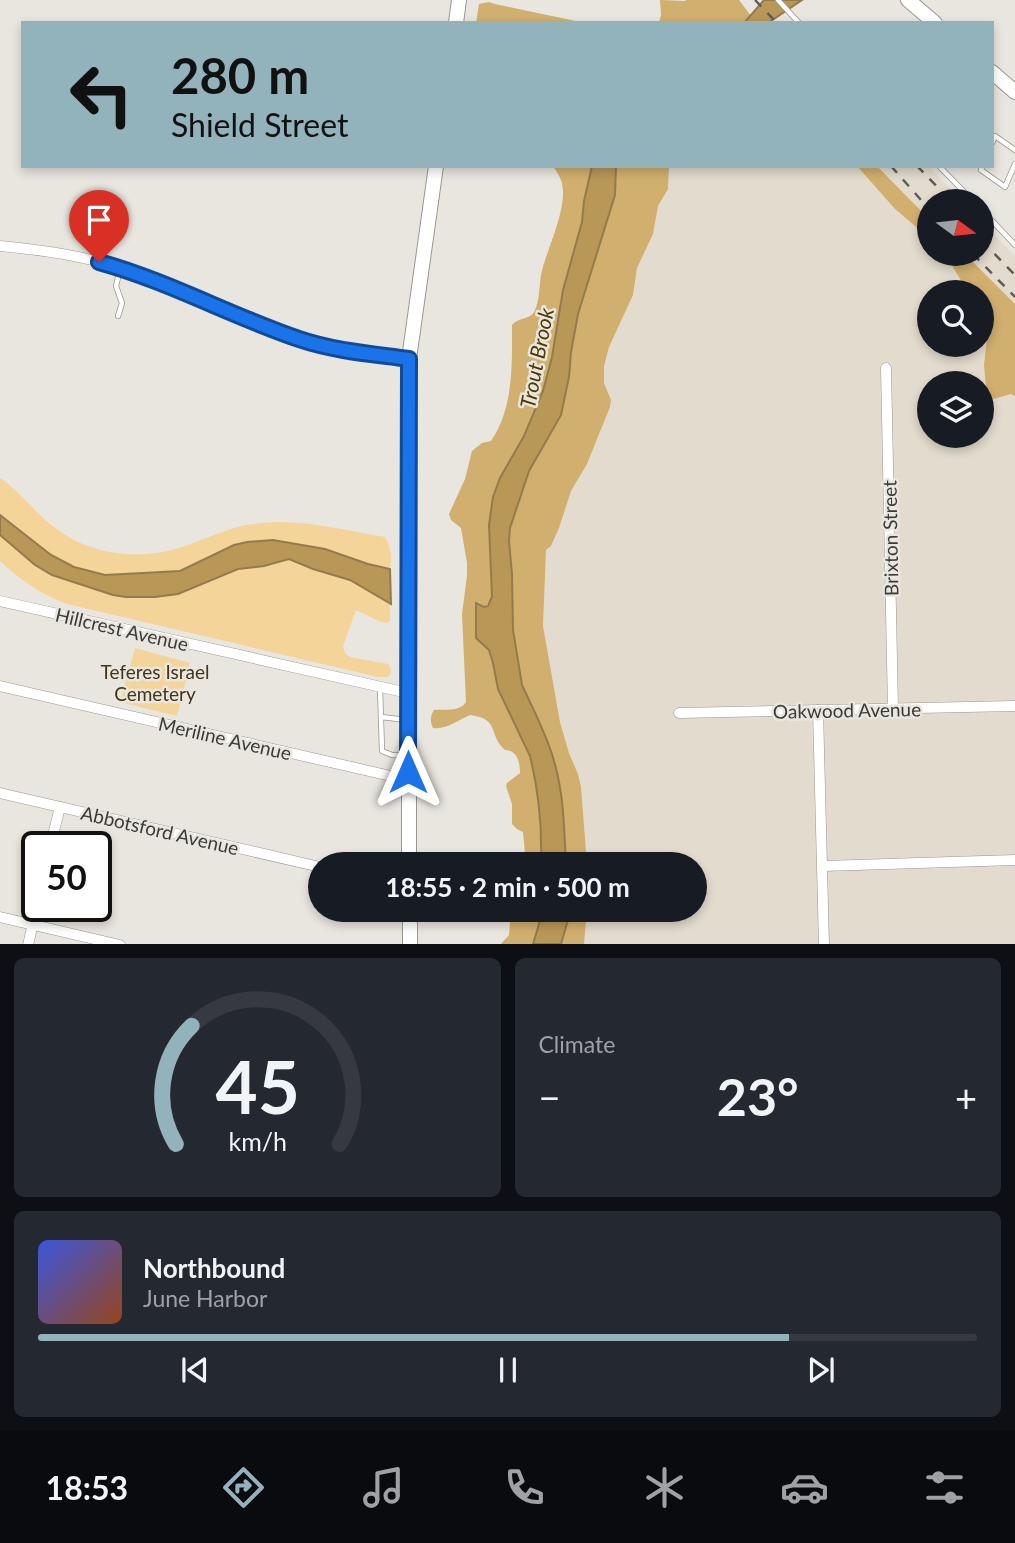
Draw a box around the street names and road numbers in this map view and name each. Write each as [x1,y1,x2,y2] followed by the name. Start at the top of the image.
[877,480,903,596] street label: Brixton Street
[53,603,191,655] street label: Hillcrest Avenue
[773,697,921,723] street label: Oakwood Avenue
[156,712,294,764] street label: Meriline Avenue
[79,801,241,859] street label: Abbotsford Avenue

